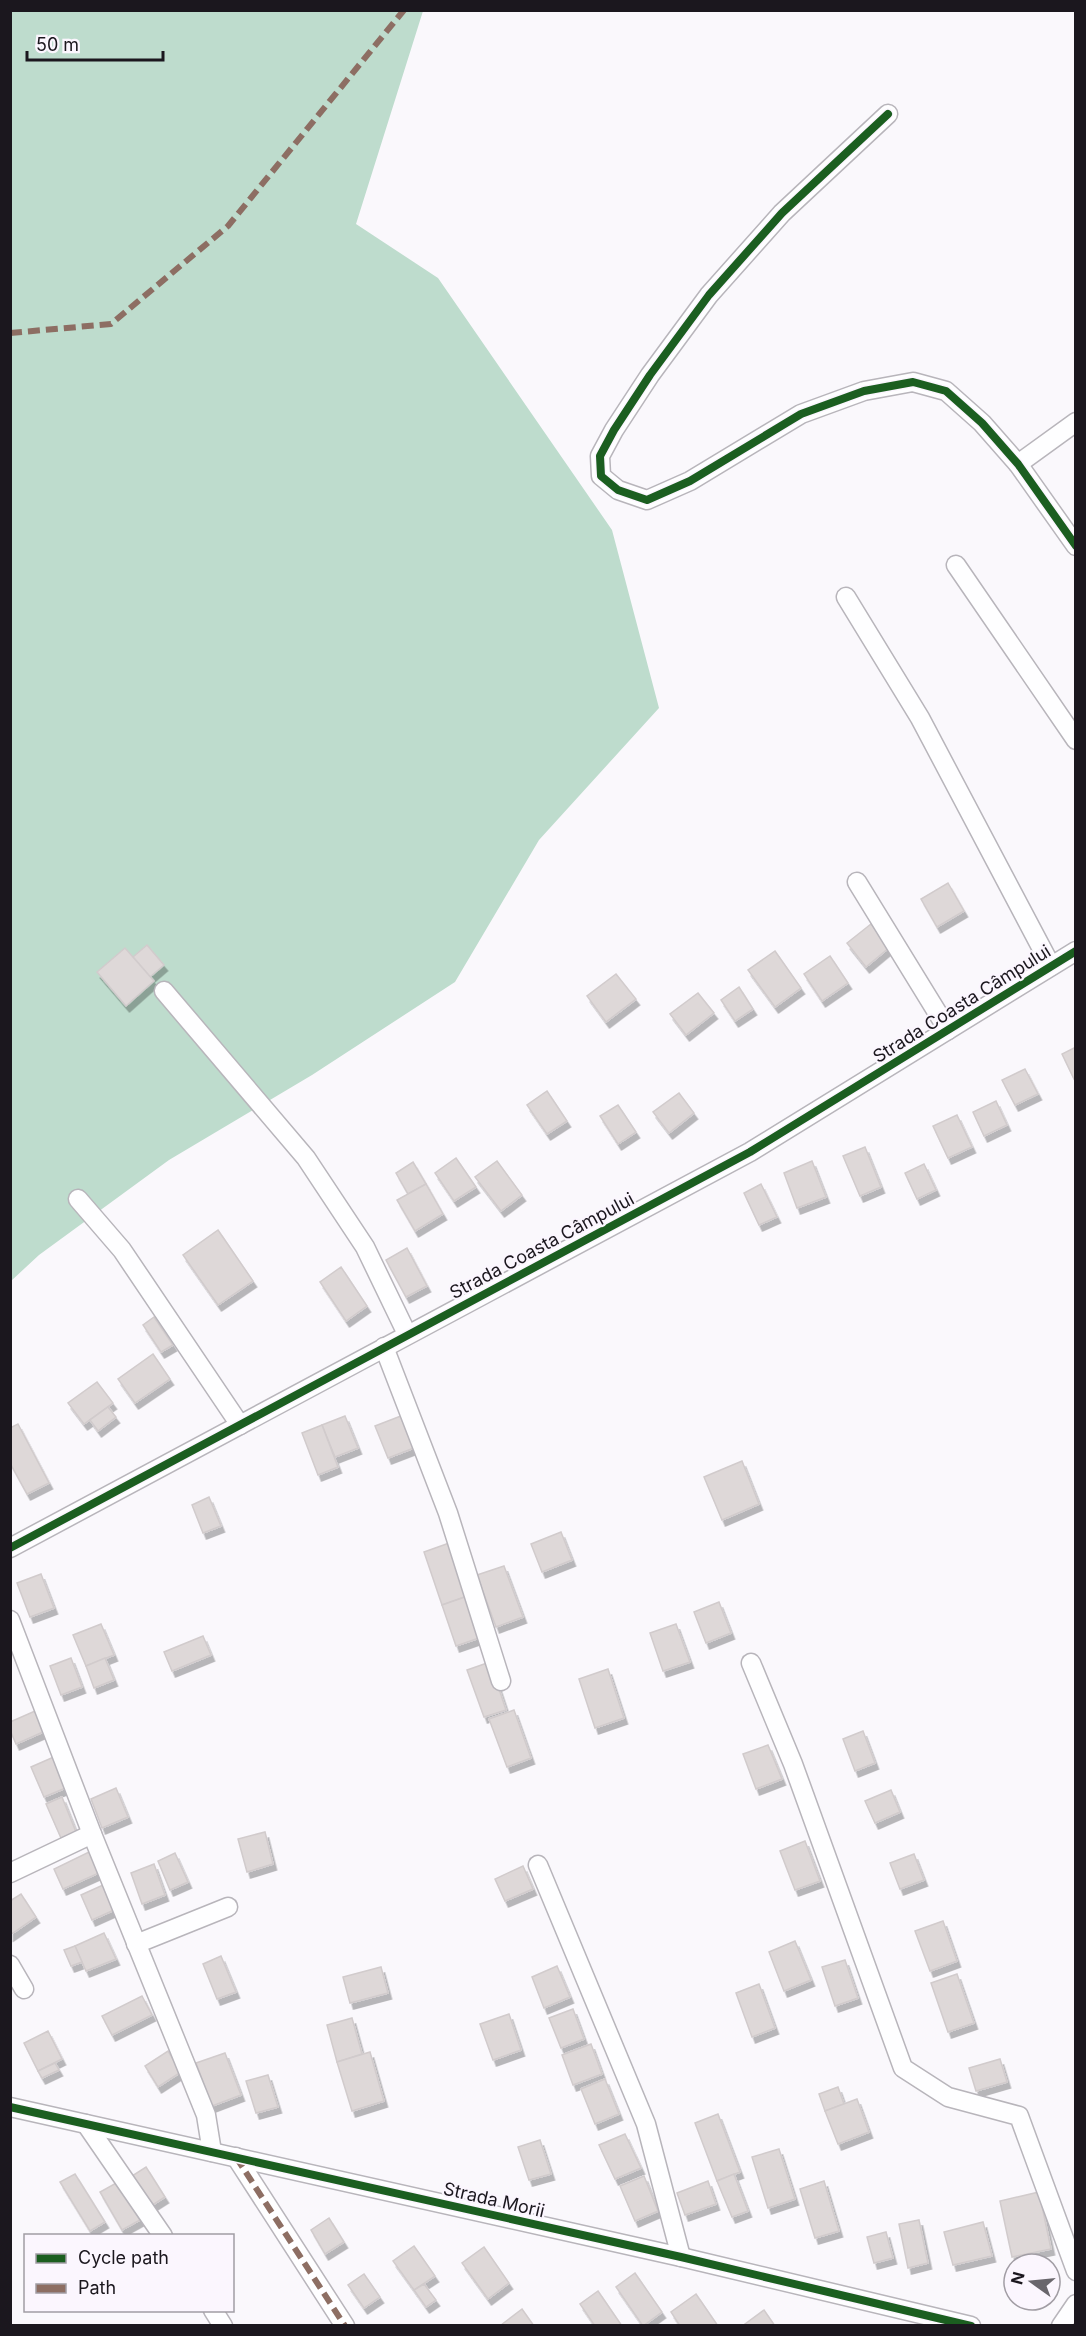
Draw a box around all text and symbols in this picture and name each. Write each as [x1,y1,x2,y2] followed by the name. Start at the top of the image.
[27,24,164,62] scale bar
[36,34,79,55] text: 50 m
[869,940,1054,1067] street label: Strada Coasta Câmpului
[446,1188,637,1303] street label: Strada Coasta Câmpului
[441,2178,547,2221] street label: Strada Morii
[24,2234,234,2312] legend
[78,2247,169,2268] text: Cycle path
[1002,2252,1062,2312] north arrow
[1006,2270,1029,2287] text: N
[78,2277,116,2298] text: Path

